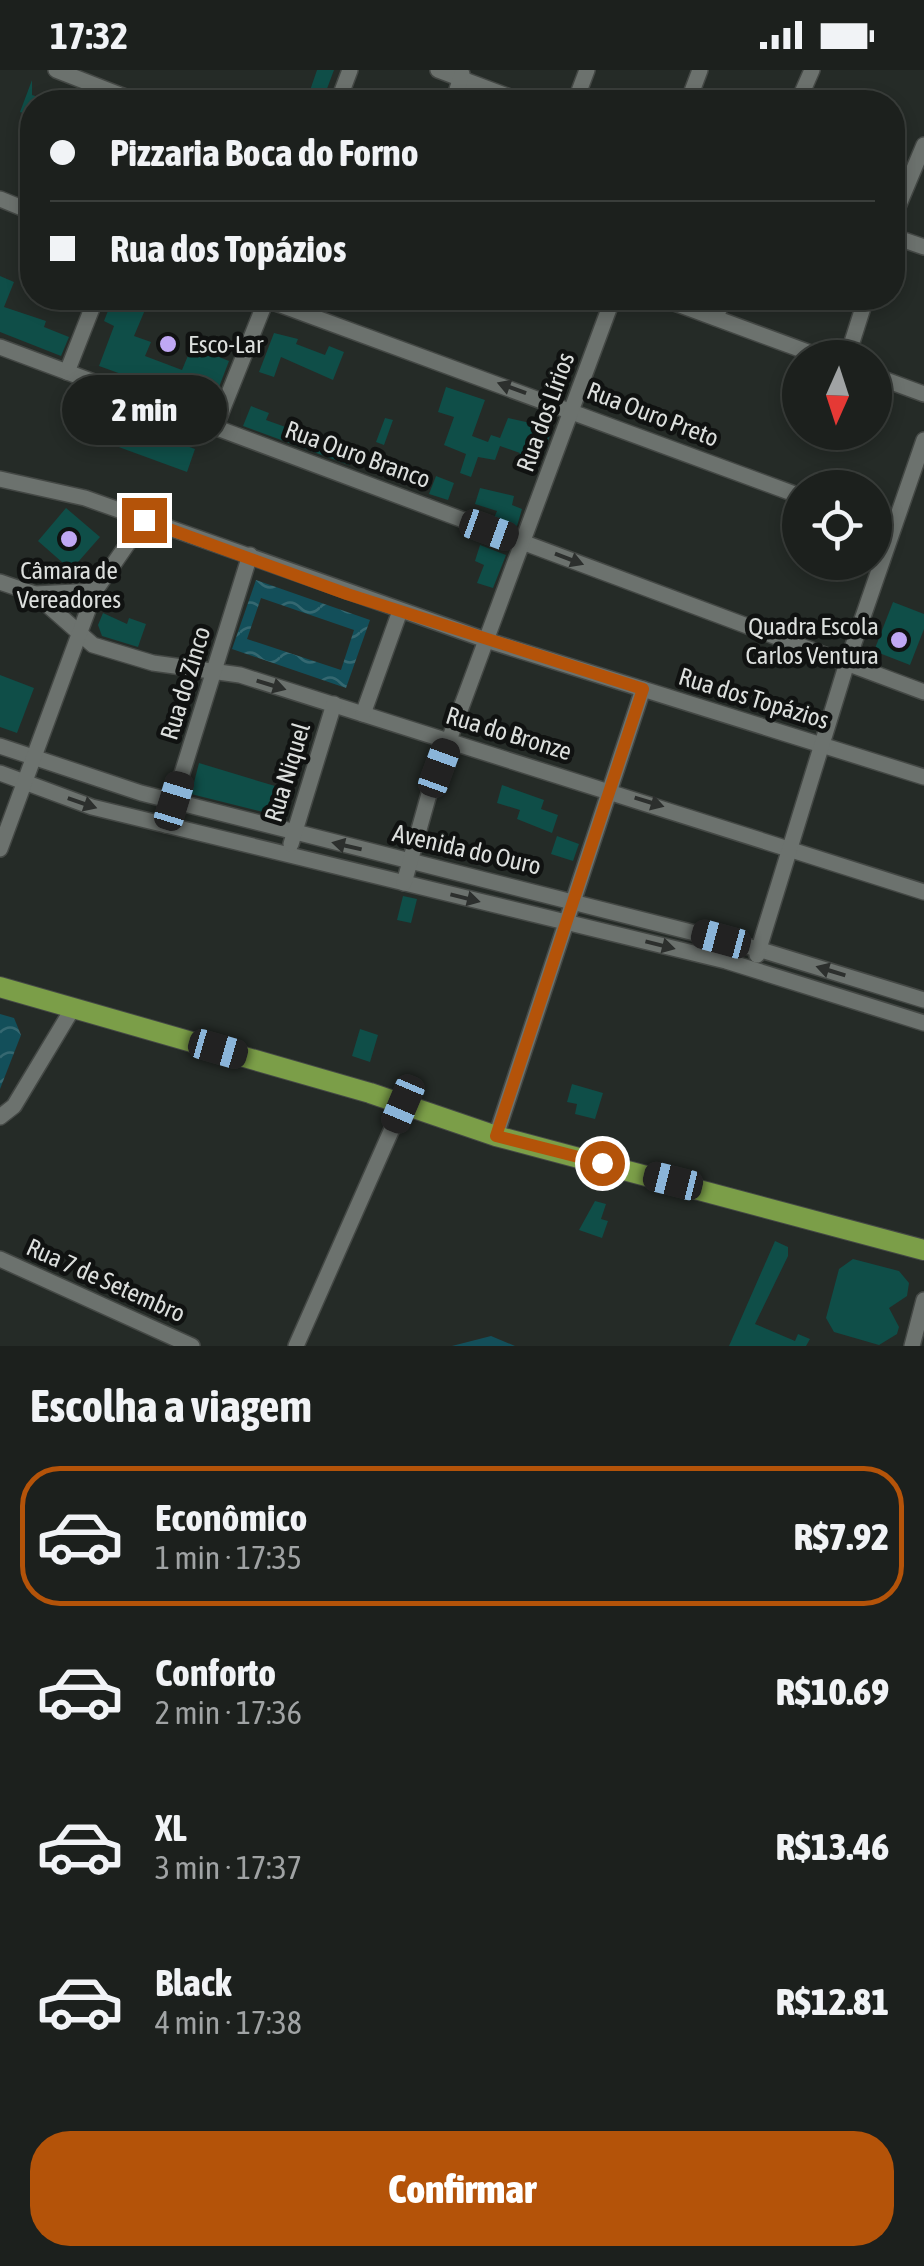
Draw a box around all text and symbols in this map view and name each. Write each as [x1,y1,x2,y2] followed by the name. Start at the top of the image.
[50,14,128,57] text: 17:32
[110,131,419,174] text: Pizzaria Boca do Forno
[110,227,346,270] text: Rua dos Topázios
[188,330,264,358] place label: Esco-Lar
[157,333,179,355] marker: Esco-Lar
[782,340,892,450] north arrow
[782,340,892,580] map controls
[511,349,580,475] street label: Rua dos Lírios
[62,375,226,445] callout: 2 min
[583,376,723,452] street label: Rua Ouro Preto
[497,380,527,395] one-way arrow
[112,391,177,428] text: 2 min
[282,415,434,493] street label: Rua Ouro Branco
[782,470,892,580] button: locate
[122,498,167,543] route end
[456,506,522,554] car
[58,528,80,550] marker: Câmara de Vereadores
[555,552,585,567] one-way arrow
[17,556,121,613] place label: Câmara de Vereadores
[746,612,879,669] place label: Quadra Escola Carlos Ventura
[155,623,215,743] street label: Rua do Zinco
[888,629,910,651] marker: Quadra Escola Carlos Ventura
[676,662,833,734] street label: Rua dos Topázios
[257,678,287,693] one-way arrow
[443,701,575,765] street label: Rua do Bronze
[259,719,315,825] street label: Rua Niquel
[415,735,463,801] car
[151,768,197,834] car
[634,795,664,810] one-way arrow
[67,797,97,812] one-way arrow
[390,818,544,880] street label: Avenida do Ouro
[331,838,362,853] one-way arrow
[450,890,481,906] one-way arrow
[688,917,754,961] car
[645,938,676,953] one-way arrow
[816,963,846,978] one-way arrow
[185,1026,251,1072] car
[377,1071,429,1137] car
[580,1141,625,1186] route start
[640,1159,706,1203] car
[22,1233,190,1327] street label: Rua 7 de Setembro
[30,1380,312,1432] text: Escolha a viagem
[35,1491,125,1581] icon: car
[155,1496,307,1539] text: Econômico
[794,1515,889,1558] text: R$7.92
[155,1539,302,1576] text: 1 min · 17:35
[35,1646,125,1736] icon: car
[155,1651,276,1694] text: Conforto
[776,1670,889,1713] text: R$10.69
[155,1694,302,1731] text: 2 min · 17:36
[35,1801,125,1891] icon: car
[155,1806,187,1849] text: XL
[776,1825,889,1868] text: R$13.46
[155,1849,302,1886] text: 3 min · 17:37
[35,1956,125,2046] icon: car
[155,1961,232,2004] text: Black
[776,1980,889,2023] text: R$12.81
[155,2004,302,2041] text: 4 min · 17:38
[30,2131,894,2246] button: Confirmar

